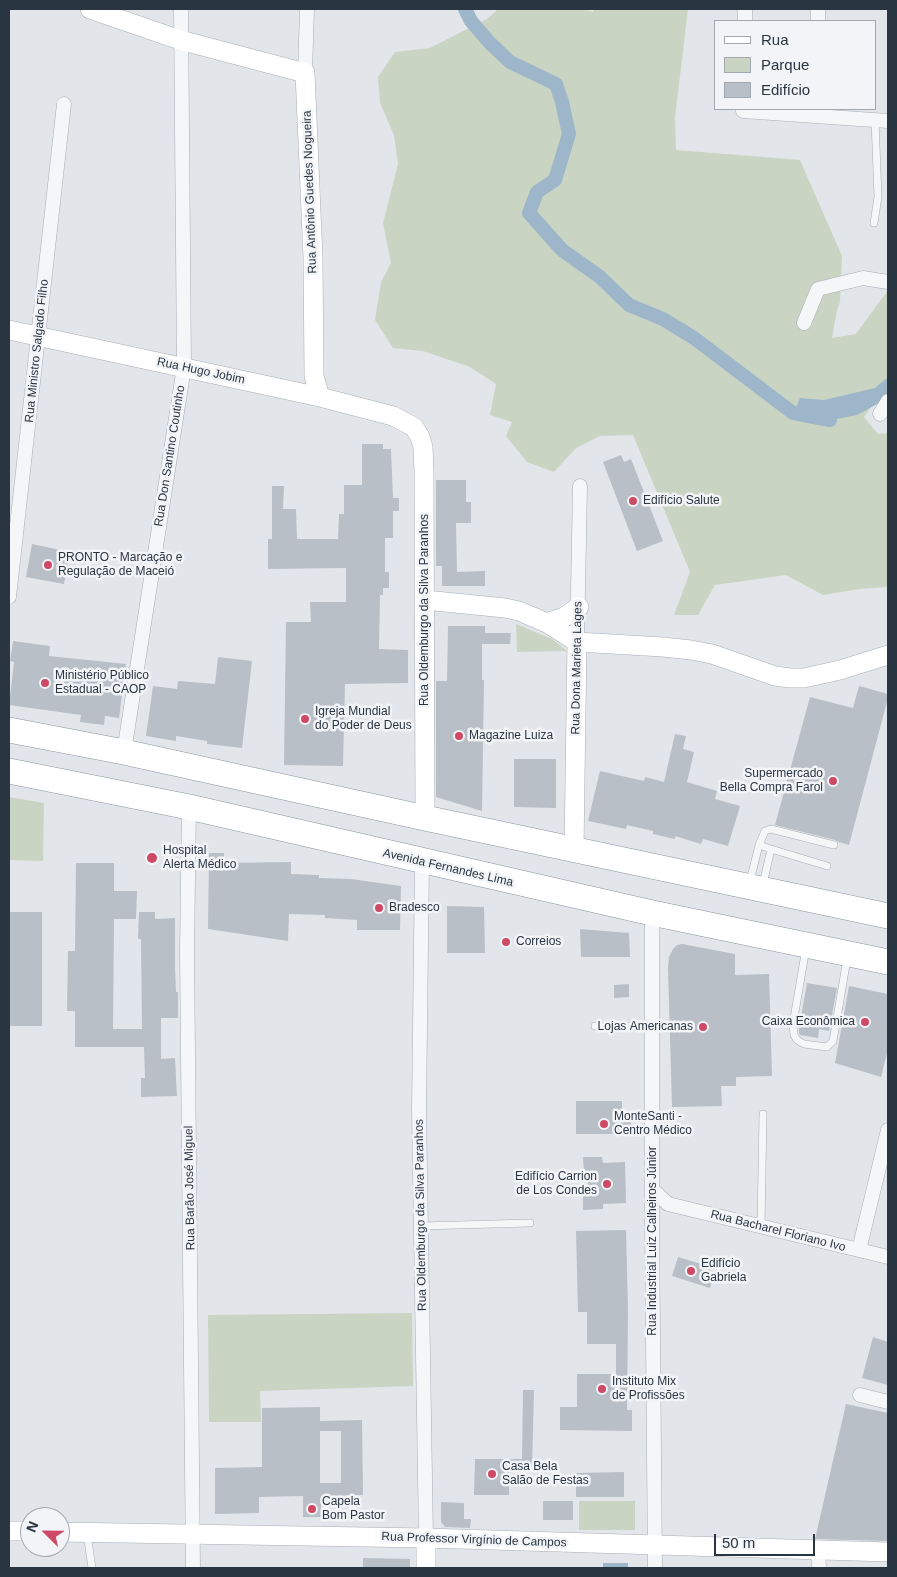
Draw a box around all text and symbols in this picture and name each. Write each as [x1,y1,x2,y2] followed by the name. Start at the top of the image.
[714,20,877,110] legend
[761,31,789,48] text: Rua
[761,56,809,73] text: Parque
[761,81,810,98] text: Edifício
[300,110,320,274] street label: Rua Antônio Guedes Nogueira
[22,279,52,423] street label: Rua Ministro Salgado Filho
[156,355,246,387] street label: Rua Hugo Jobim
[152,384,188,528] street label: Rua Don Santino Coutinho
[643,494,720,508] place label: Edifício Salute
[627,495,639,507] marker: Edifício Salute
[418,514,432,706] street label: Rua Oldemburgo da Silva Paranhos
[58,551,182,579] place label: PRONTO - Marcação e Regulação de Maceió
[42,559,54,571] marker: PRONTO - Marcação e Regulação de Maceió
[569,601,585,735] street label: Rua Dona Marieta Lages
[55,669,149,697] place label: Ministério Público Estadual - CAOP
[39,677,51,689] marker: Ministério Público Estadual - CAOP
[315,705,412,733] place label: Igreja Mundial do Poder de Deus
[299,713,311,725] marker: Igreja Mundial do Poder de Deus
[469,729,553,743] place label: Magazine Luiza
[453,730,465,742] marker: Magazine Luiza
[720,767,823,795] place label: Supermercado Bella Compra Farol
[827,775,839,787] marker: Supermercado Bella Compra Farol
[163,844,236,872] place label: Hospital Alerta Médico
[381,846,515,890] street label: Avenida Fernandes Lima
[145,851,159,865] marker: Hospital Alerta Médico
[389,901,440,915] place label: Bradesco
[373,902,385,914] marker: Bradesco
[516,935,561,949] place label: Correios
[500,936,512,948] marker: Correios
[762,1015,855,1029] place label: Caixa Econômica
[859,1016,871,1028] marker: Caixa Econômica
[598,1020,693,1034] place label: Lojas Americanas
[697,1021,709,1033] marker: Lojas Americanas
[614,1110,692,1138] place label: MonteSanti - Centro Médico
[598,1118,610,1130] marker: MonteSanti - Centro Médico
[412,1119,430,1311] street label: Rua Oldemburgo da Silva Paranhos
[182,1126,198,1250] street label: Rua Barão José Miguel
[646,1146,660,1336] street label: Rua Industrial Luiz Calheiros Júnior
[515,1170,597,1198] place label: Edifício Carrion de Los Condes
[601,1178,613,1190] marker: Edifício Carrion de Los Condes
[709,1207,847,1255] street label: Rua Bacharel Floriano Ivo
[701,1257,746,1285] place label: Edifício Gabriela
[685,1265,697,1277] marker: Edifício Gabriela
[612,1375,685,1403] place label: Instituto Mix de Profissões
[596,1383,608,1395] marker: Instituto Mix de Profissões
[502,1460,589,1488] place label: Casa Bela Salão de Festas
[486,1468,498,1480] marker: Casa Bela Salão de Festas
[322,1495,385,1523] place label: Capela Bom Pastor
[306,1503,318,1515] marker: Capela Bom Pastor
[20,1507,70,1557] north arrow
[23,1519,41,1534] text: N
[717,1524,818,1556] scale bar
[381,1530,567,1550] street label: Rua Professor Virgínio de Campos
[722,1534,755,1551] text: 50 m

